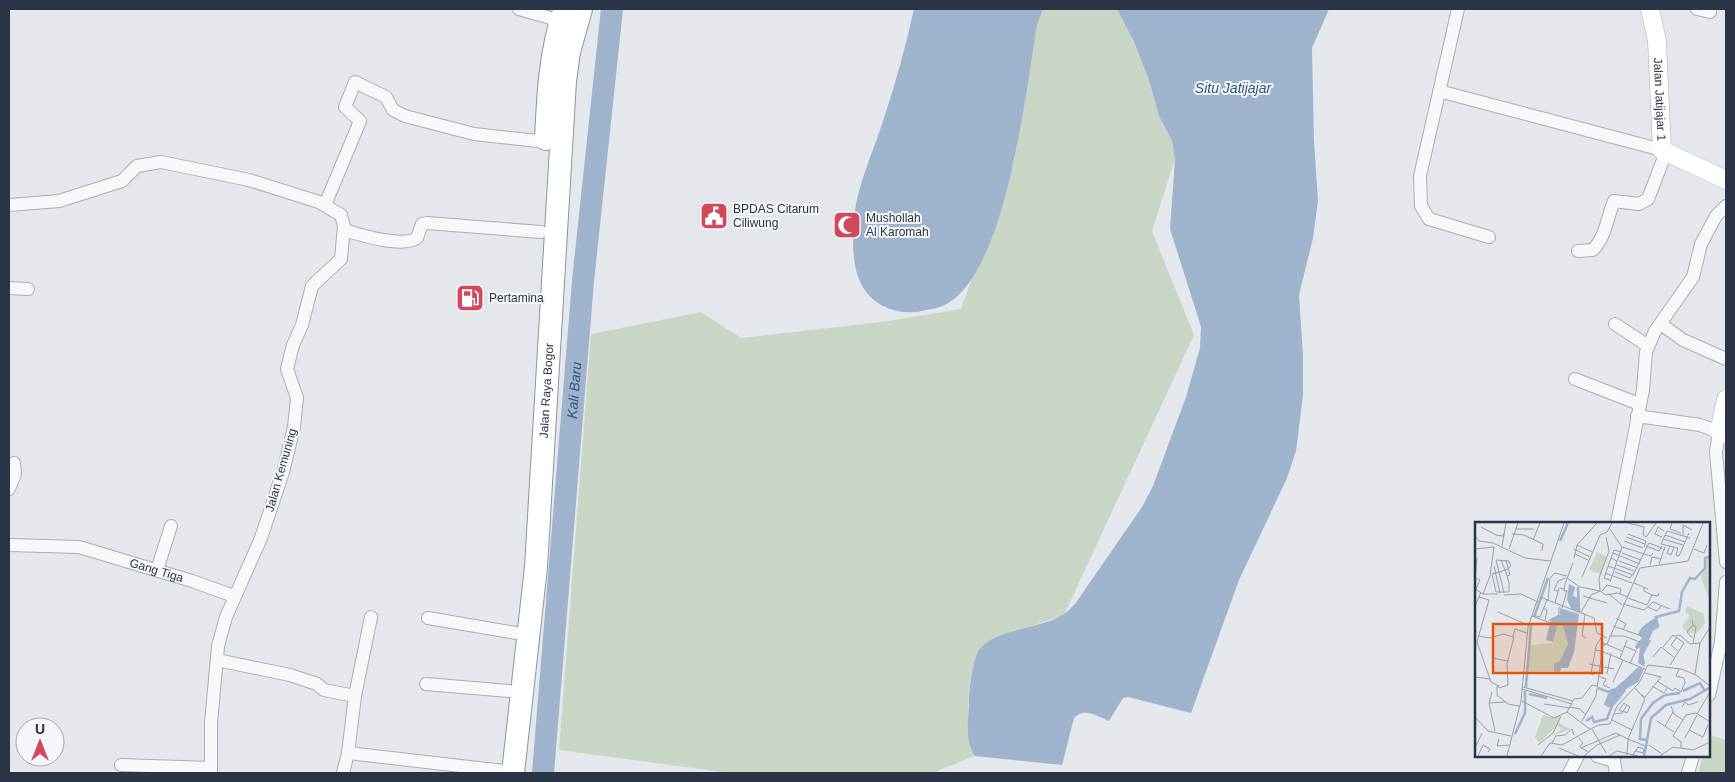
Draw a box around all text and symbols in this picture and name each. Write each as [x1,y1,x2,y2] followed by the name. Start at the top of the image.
[1651,57,1669,142] street label: Jalan Jatijajar 1
[1195,80,1272,96] water label: Situ Jatijajar
[699,201,729,231] public building icon: BPDAS Citarum Ciliwung
[733,202,819,230] place label: BPDAS Citarum Ciliwung
[832,210,862,240] mosque icon: Mushollah Al Karomah
[866,211,929,239] place label: Mushollah Al Karomah
[455,283,485,313] fuel station icon: Pertamina
[489,291,544,305] place label: Pertamina
[537,342,556,439] street label: Jalan Raya Bogor
[564,361,584,419] water label: Kali Baru
[262,427,300,513] street label: Jalan Kemuning
[1475,522,1710,757] inset map
[128,556,185,585] street label: Gang Tiga
[15,717,65,767] north arrow
[35,721,45,737] text: U

